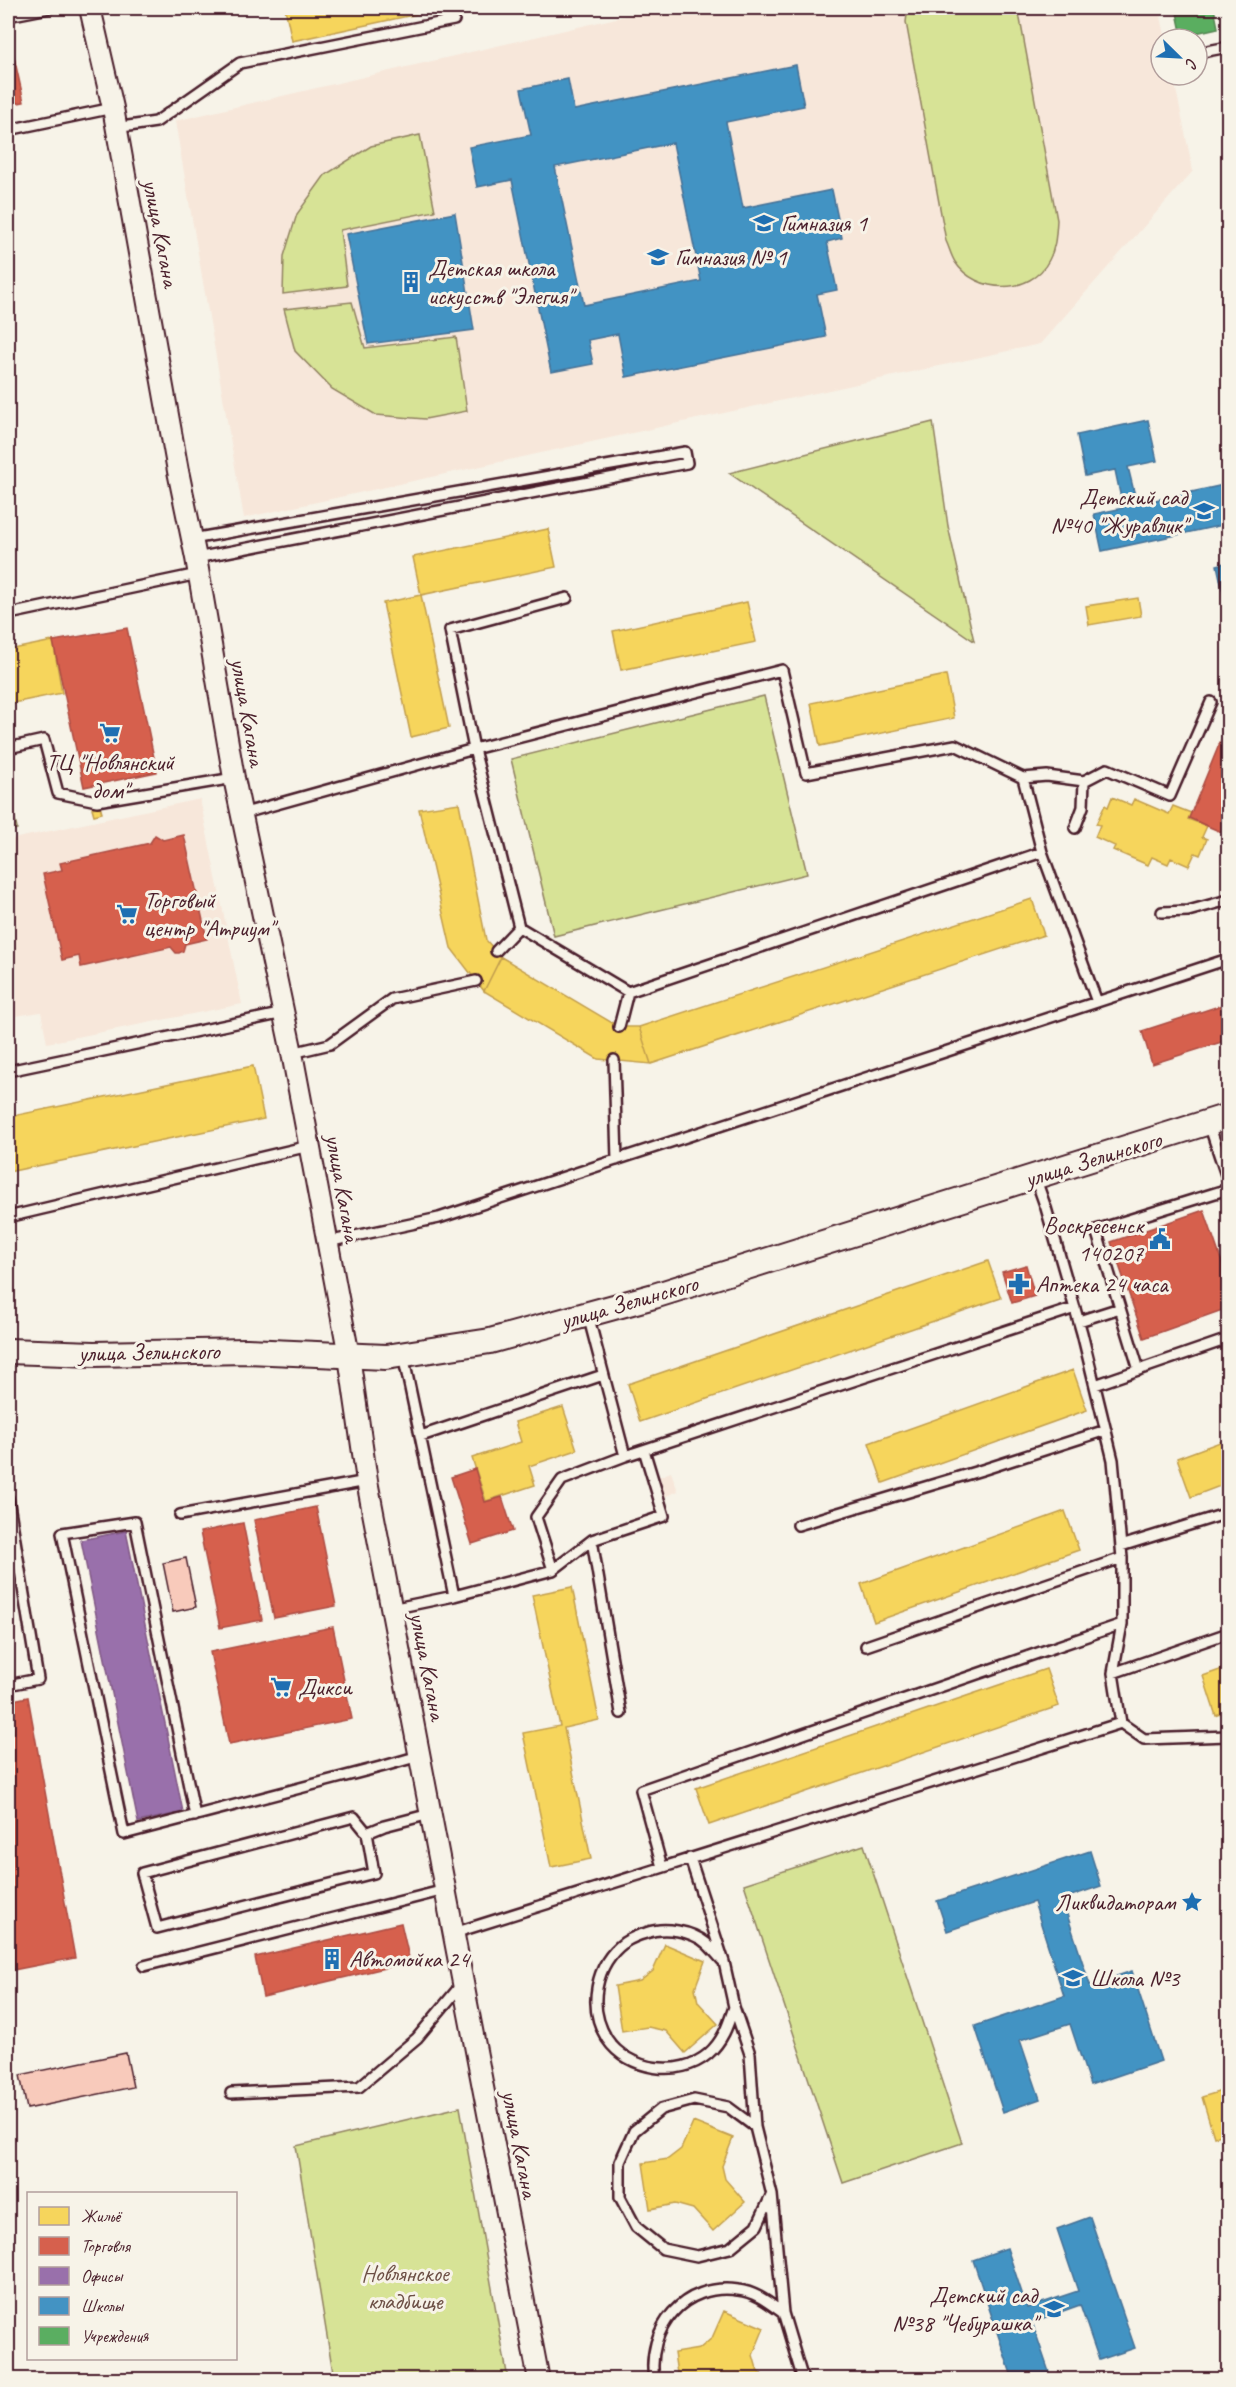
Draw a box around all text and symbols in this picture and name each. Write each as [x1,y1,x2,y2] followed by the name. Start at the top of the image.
[1149,27,1209,87] north arrow
[1180,55,1203,72] text: С
[135,175,187,291] street label: улица Кагана
[781,208,868,238] place label: Гимназия 1
[752,211,776,235] school or university icon: Гимназия 1
[675,242,788,272] place label: Гимназия № 1
[646,245,670,269] school or university icon: Гимназия № 1
[428,253,578,311] place label: Детская школа искусств "Элегия"
[399,270,423,294] building icon: Детская школа искусств "Элегия"
[1050,482,1192,540] place label: Детский сад №40 "Журавлик"
[1192,499,1216,523] school or university icon: Детский сад №40 "Журавлик"
[223,654,273,770] street label: улица Кагана
[98,721,122,745] supermarket icon: ТЦ "Новлянский дом"
[46,747,176,805] place label: ТЦ "Новлянский дом"
[144,885,279,943] place label: Торговый центр "Атриум"
[115,902,139,926] supermarket icon: Торговый центр "Атриум"
[1019,1124,1166,1195] street label: улица Зелинского
[318,1130,368,1246] street label: улица Кагана
[1044,1210,1145,1268] place label: Воскресенск 140207
[1148,1227,1172,1251] public building icon: Воскресенск 140207
[555,1268,703,1336] street label: улица Зелинского
[1036,1269,1169,1299] place label: Аптека 24 часа
[1007,1272,1031,1296] pharmacy icon: Аптека 24 часа
[76,1336,221,1368] street label: улица Зелинского
[402,1608,454,1724] street label: улица Кагана
[298,1672,353,1702] place label: Дикси
[269,1675,293,1699] supermarket icon: Дикси
[1055,1887,1176,1917] place label: Ликвидаторам
[1180,1890,1204,1914] place icon: Ликвидаторам
[349,1944,471,1974] place label: Автомойка 24
[320,1947,344,1971] building icon: Автомойка 24
[1090,1963,1182,1993] place label: Школа №3
[1061,1966,1085,1990] school or university icon: Школа №3
[494,2086,546,2202] street label: улица Кагана
[27,2192,237,2360] legend
[81,2205,123,2227] text: Жильё
[81,2235,132,2257] text: Торговля
[361,2258,451,2316] park label: Новлянское кладбище
[81,2265,124,2287] text: Офисы
[892,2280,1042,2338] place label: Детский сад №38 "Чебурашка"
[81,2295,125,2317] text: Школы
[1042,2297,1066,2321] school or university icon: Детский сад №38 "Чебурашка"
[81,2325,150,2347] text: Учреждения

